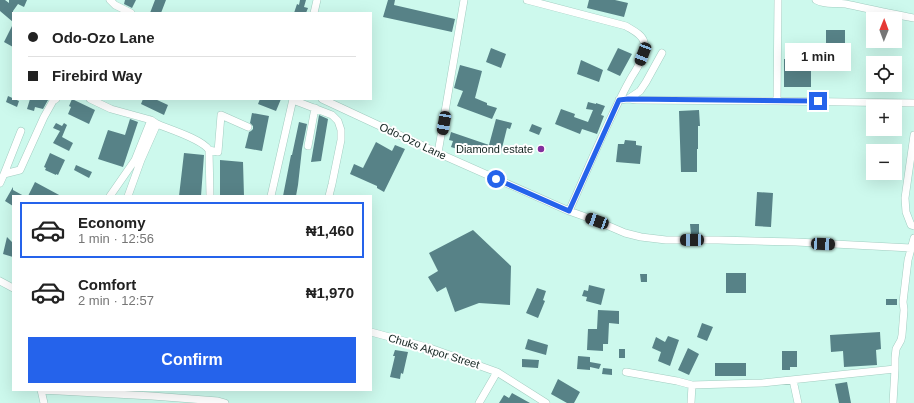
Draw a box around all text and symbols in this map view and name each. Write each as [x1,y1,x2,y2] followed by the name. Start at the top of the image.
[866,12,902,48] north arrow
[866,12,902,180] map controls
[52,29,155,46] text: Odo-Ozo Lane
[633,41,653,67] car
[785,43,851,71] callout: 1 min
[801,49,835,64] text: 1 min
[866,56,902,92] button: locate
[52,67,142,84] text: Firebird Way
[809,92,827,110] route end
[866,100,902,136] button: +
[436,110,452,136] car
[378,120,448,162] street label: Odo-Ozo Lane
[456,143,533,155] place label: Diamond estate
[536,144,546,154] marker: Diamond estate
[866,144,902,180] button: −
[487,170,505,188] route start
[584,211,610,231] car
[30,212,66,248] icon: car
[78,214,146,231] text: Economy
[306,222,354,239] text: ₦1,460
[78,231,154,246] text: 1 min · 12:56
[680,234,704,246] car
[811,237,835,251] car
[30,274,66,310] icon: car
[78,276,136,293] text: Comfort
[306,284,354,301] text: ₦1,970
[78,293,154,308] text: 2 min · 12:57
[387,331,481,371] street label: Chuks Akpor Street
[28,337,356,383] button: Confirm

